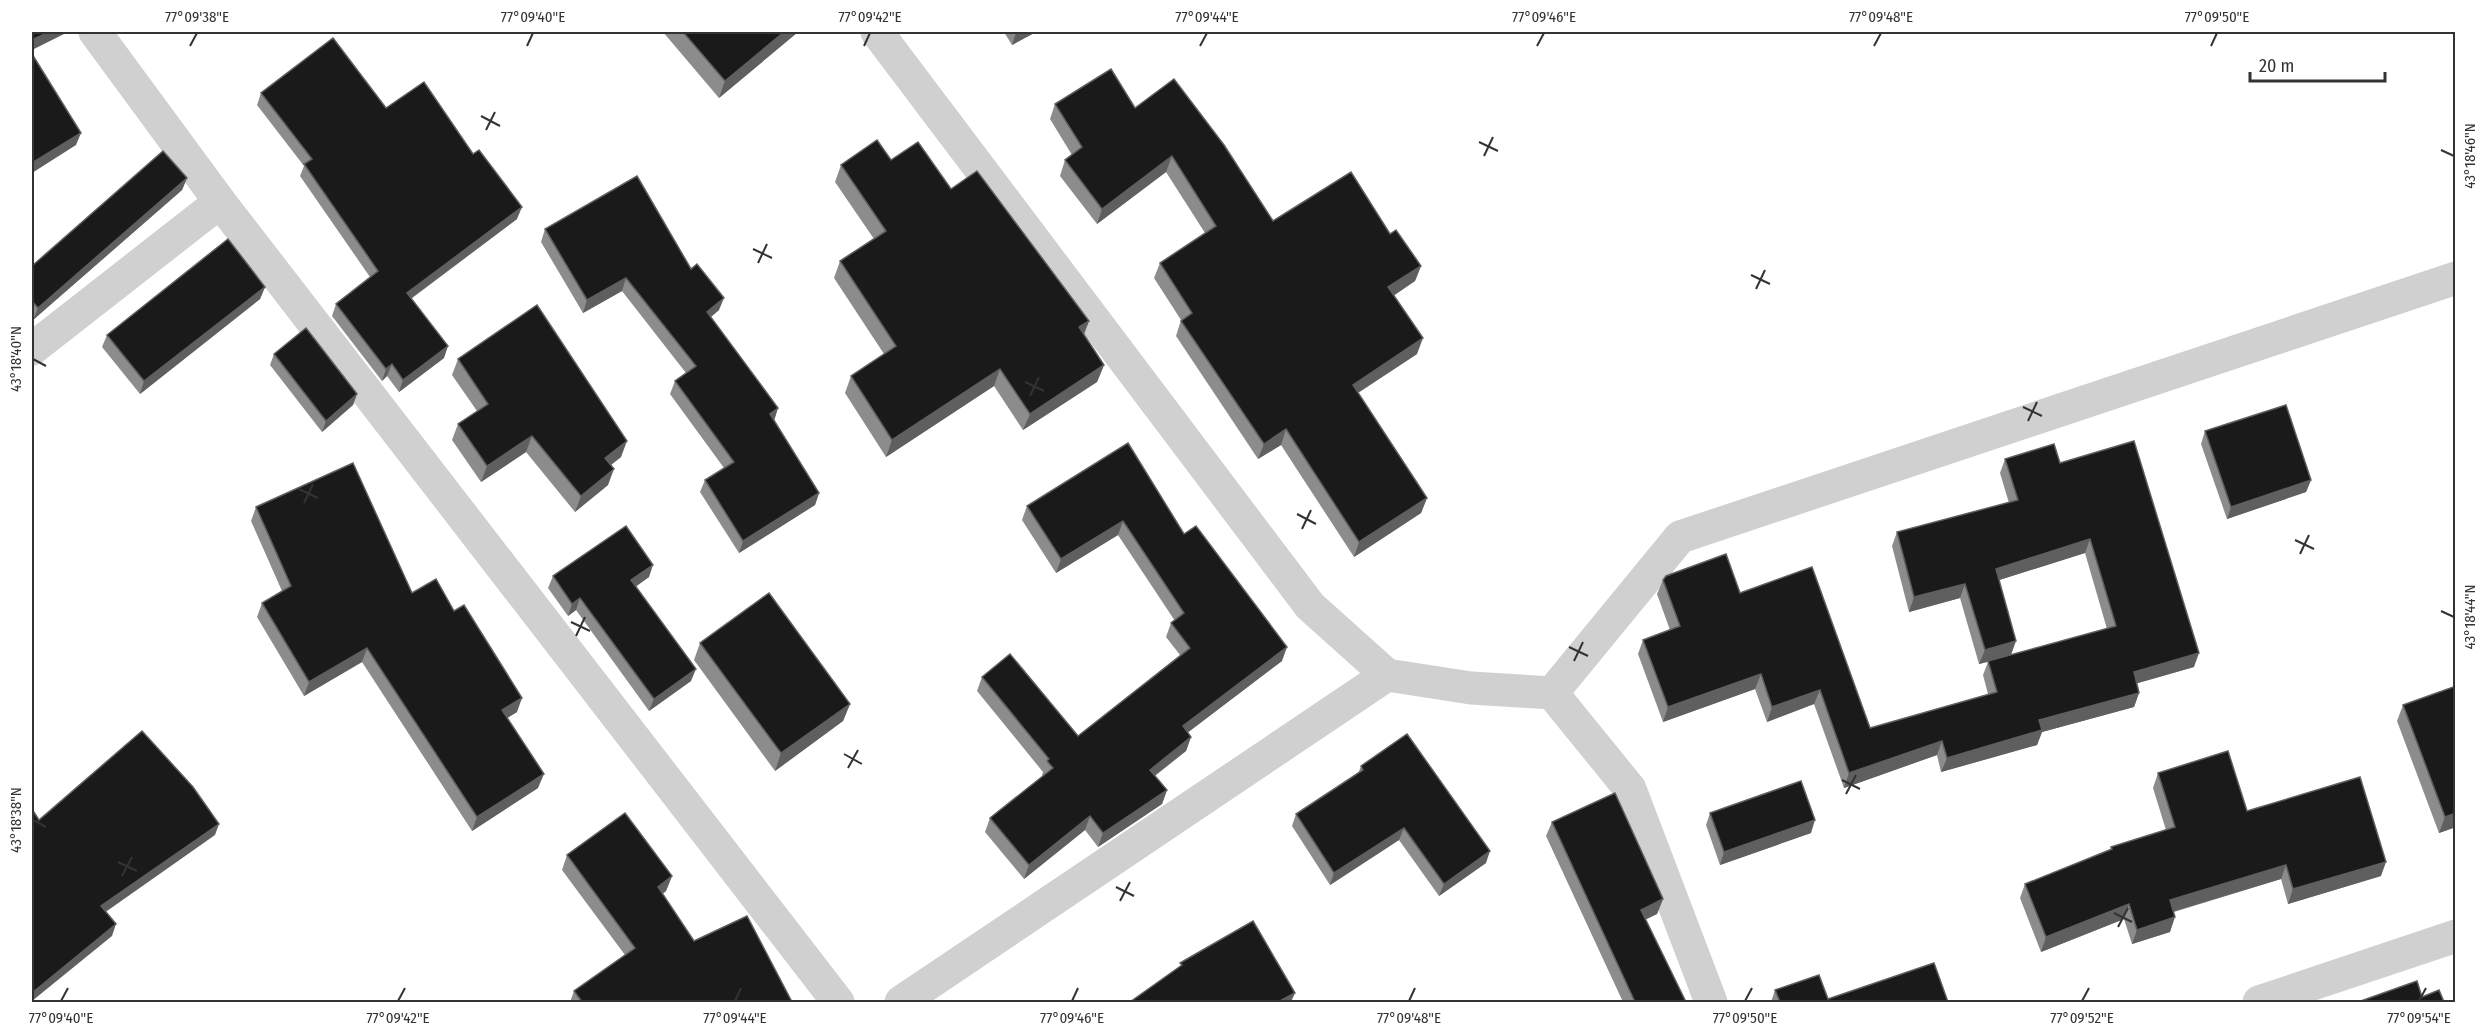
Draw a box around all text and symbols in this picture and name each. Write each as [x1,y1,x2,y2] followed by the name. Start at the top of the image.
[165,8,229,26] text: 77°09'38"E
[501,8,565,26] text: 77°09'40"E
[838,8,902,26] text: 77°09'42"E
[1175,8,1239,26] text: 77°09'44"E
[1512,8,1576,26] text: 77°09'46"E
[1849,8,1913,26] text: 77°09'48"E
[2185,8,2249,26] text: 77°09'50"E
[2250,45,2385,83] scale bar
[2259,55,2294,77] text: 20 m
[2461,123,2479,189] text: 43°18'46"N
[7,326,25,392] text: 43°18'40"N
[2461,585,2479,649] text: 43°18'44"N
[7,787,25,853] text: 43°18'38"N
[29,1009,93,1027] text: 77°09'40"E
[366,1009,430,1027] text: 77°09'42"E
[703,1009,767,1027] text: 77°09'44"E
[1040,1009,1104,1027] text: 77°09'46"E
[1377,1009,1441,1027] text: 77°09'48"E
[1713,1009,1777,1027] text: 77°09'50"E
[2050,1009,2114,1027] text: 77°09'52"E
[2387,1009,2451,1027] text: 77°09'54"E

